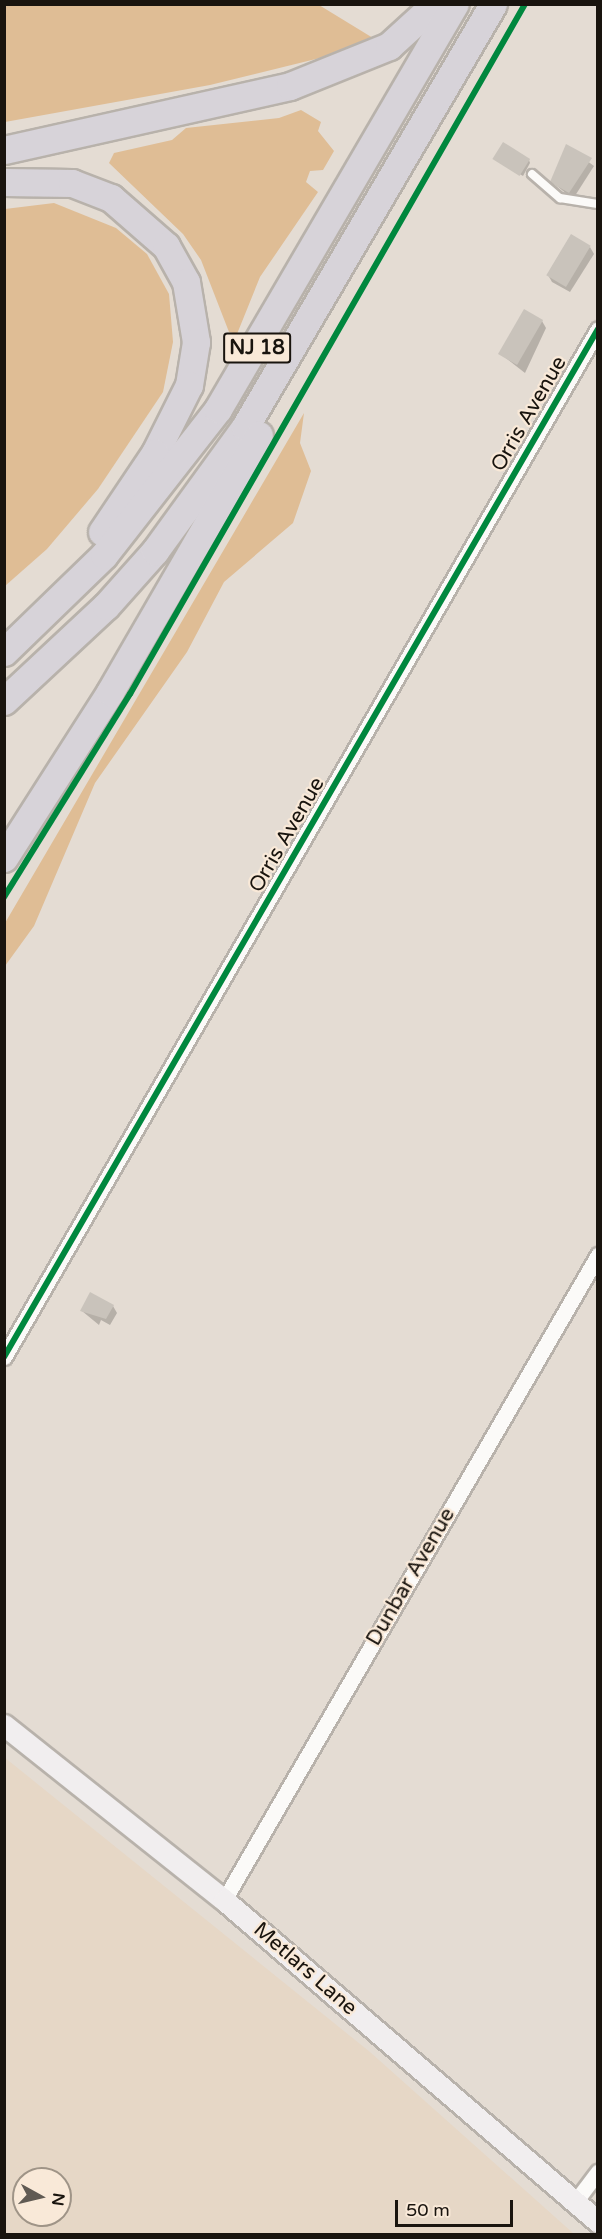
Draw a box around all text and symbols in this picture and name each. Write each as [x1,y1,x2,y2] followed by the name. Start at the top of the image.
[222,331,292,365] road number: NJ 18
[486,352,572,476] street label: Orris Avenue
[244,773,330,897] street label: Orris Avenue
[361,1504,461,1650] street label: Dunbar Avenue
[248,1917,362,2021] street label: Metlars Lane
[12,2167,72,2227] north arrow
[398,2188,516,2226] scale bar
[47,2191,69,2207] text: N
[406,2199,450,2221] text: 50 m

